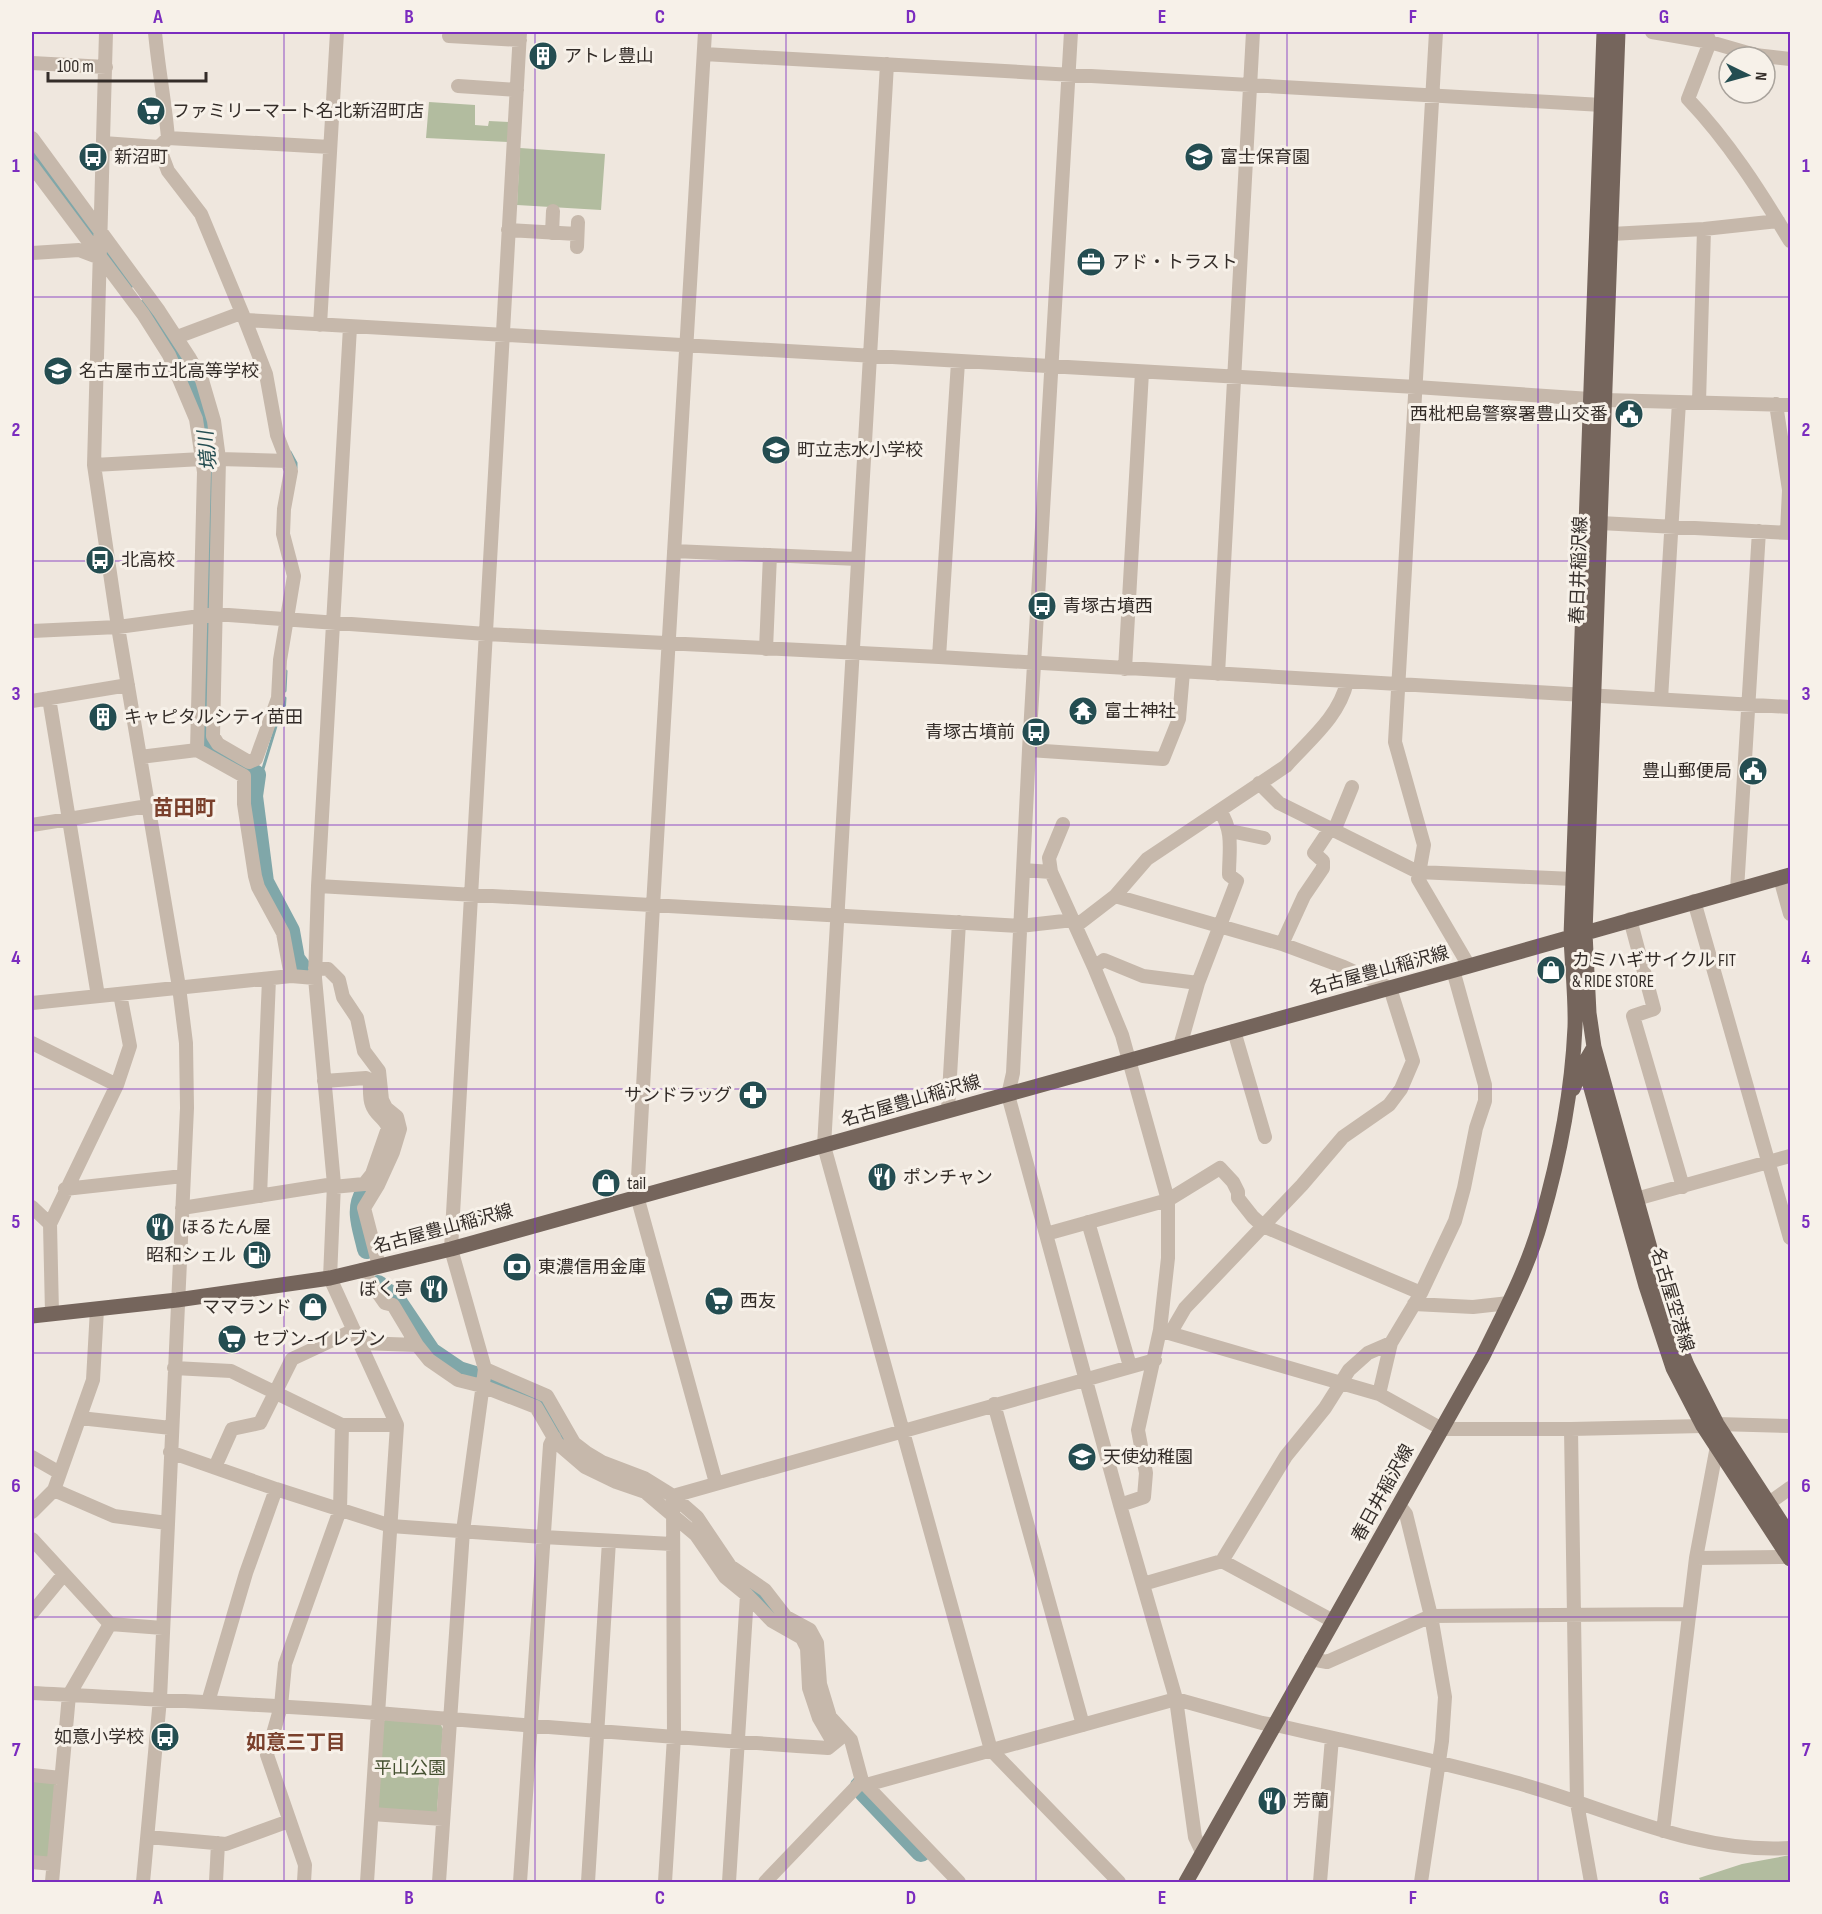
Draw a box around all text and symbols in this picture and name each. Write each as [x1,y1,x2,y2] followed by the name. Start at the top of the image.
[152,5,163,29] text: A
[404,5,414,29] text: B
[655,5,665,29] text: C
[906,5,916,29] text: D
[1158,5,1166,29] text: E
[1409,5,1417,29] text: F
[1659,5,1669,29] text: G
[527,40,559,72] building icon: アトレ豊山
[48,45,206,83] scale bar
[1717,45,1777,105] north arrow
[564,46,654,67] place label: アトレ豊山
[57,56,94,77] text: 100 m
[1751,71,1770,81] text: N
[135,95,167,127] supermarket icon: ファミリーマート名北新沼町店
[172,101,424,122] place label: ファミリーマート名北新沼町店
[77,141,109,173] bus stop icon: 新沼町
[1183,141,1215,173] school or university icon: 富士保育園
[114,147,168,168] place label: 新沼町
[1220,147,1310,168] place label: 富士保育園
[12,154,20,178] text: 1
[1802,154,1810,178] text: 1
[1075,246,1107,278] office icon: アド・トラスト
[1112,252,1238,273] place label: アド・トラスト
[42,355,74,387] school or university icon: 名古屋市立北高等学校
[79,361,259,382] place label: 名古屋市立北高等学校
[1613,398,1645,430] public building icon: 西枇杷島警察署豊山交番
[1410,404,1608,425] place label: 西枇杷島警察署豊山交番
[12,418,20,442] text: 2
[1802,418,1810,442] text: 2
[194,428,222,472] water label: 境川
[760,434,792,466] school or university icon: 町立志水小学校
[797,440,923,461] place label: 町立志水小学校
[1567,516,1591,624] street label: 春日井稲沢線
[84,544,116,576] bus stop icon: 北高校
[121,550,175,571] place label: 北高校
[1026,590,1058,622] bus stop icon: 青塚古墳西
[1063,596,1153,617] place label: 青塚古墳西
[12,682,21,706] text: 3
[1802,682,1811,706] text: 3
[1067,695,1099,727] temple icon: 富士神社
[87,701,119,733] building icon: キャピタルシティ苗田
[1104,701,1176,722] place label: 富士神社
[124,707,303,728] place label: キャピタルシティ苗田
[1020,716,1052,748] bus stop icon: 青塚古墳前
[925,722,1015,743] place label: 青塚古墳前
[1737,755,1769,787] public building icon: 豊山郵便局
[1642,761,1732,782] place label: 豊山郵便局
[153,796,216,821] district label: 苗田町
[1307,942,1451,1000] street label: 名古屋豊山稲沢線
[11,946,21,970] text: 4
[1801,946,1811,970] text: 4
[1572,950,1736,992] place label: カミハギサイクル FIT & RIDE STORE
[1535,954,1567,986] shop icon: カミハギサイクル FIT & RIDE STORE
[839,1071,983,1131] street label: 名古屋豊山稲沢線
[737,1079,769,1111] pharmacy icon: サンドラッグ
[624,1085,732,1106] place label: サンドラッグ
[866,1161,898,1193] restaurant icon: ポンチャン
[590,1167,622,1199] shop icon: tail
[903,1167,993,1188] place label: ポンチャン
[627,1173,646,1194] place label: tail
[371,1200,515,1258] street label: 名古屋豊山稲沢線
[12,1210,21,1234] text: 5
[1802,1210,1811,1234] text: 5
[144,1211,176,1243] restaurant icon: ほるたん屋
[181,1217,271,1238] place label: ほるたん屋
[241,1239,273,1271] fuel station icon: 昭和シェル
[146,1245,236,1266] place label: 昭和シェル
[1646,1245,1698,1355] street label: 名古屋空港線
[501,1251,533,1283] bank icon: 東濃信用金庫
[538,1257,646,1278] place label: 東濃信用金庫
[418,1273,450,1305] restaurant icon: ぼく亭
[359,1279,413,1300] place label: ぼく亭
[703,1285,735,1317] supermarket icon: 西友
[297,1291,329,1323] shop icon: ママランド
[740,1291,776,1312] place label: 西友
[202,1297,292,1318] place label: ママランド
[216,1323,248,1355] supermarket icon: セブン-イレブン
[253,1329,386,1350] place label: セブン-イレブン
[1066,1441,1098,1473] school or university icon: 天使幼稚園
[1348,1441,1418,1545] street label: 春日井稲沢線
[1103,1447,1193,1468] place label: 天使幼稚園
[11,1474,21,1498] text: 6
[1801,1474,1811,1498] text: 6
[149,1721,181,1753] bus stop icon: 如意小学校
[54,1727,144,1748] place label: 如意小学校
[246,1731,346,1755] district label: 如意三丁目
[12,1738,21,1762] text: 7
[1802,1738,1811,1762] text: 7
[374,1758,446,1779] park label: 平山公園
[1256,1785,1288,1817] restaurant icon: 芳蘭
[1293,1791,1329,1812] place label: 芳蘭
[152,1886,163,1910] text: A
[404,1886,414,1910] text: B
[655,1886,665,1910] text: C
[906,1886,916,1910] text: D
[1158,1886,1166,1910] text: E
[1409,1886,1417,1910] text: F
[1659,1886,1669,1910] text: G

